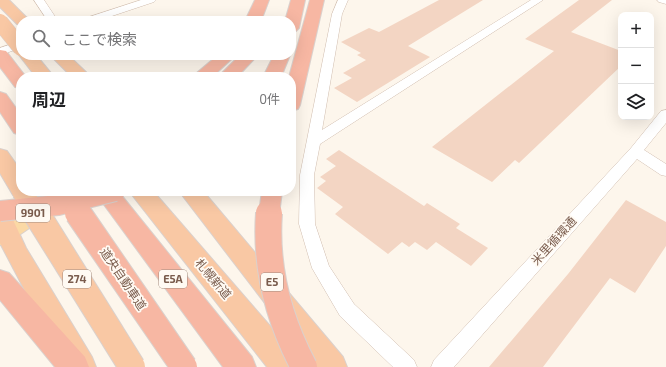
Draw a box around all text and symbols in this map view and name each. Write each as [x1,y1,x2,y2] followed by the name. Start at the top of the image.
[618,12,654,120] map controls
[618,12,654,48] button: +
[16,16,296,60] search box
[30,27,52,49] icon: search
[62,30,137,48] text: ここで検索
[618,48,654,84] button: −
[618,84,654,120] button: layers
[32,89,66,109] text: 周辺
[259,91,280,107] text: 0件
[16,204,50,222] road number: 9901
[528,213,579,267] street label: 米里循環通
[98,245,150,312] street label: 道央自動車道
[193,255,235,301] street label: 札幌新道
[63,270,91,288] road number: 274
[159,270,187,288] road number: E5A
[261,273,283,291] road number: E5

